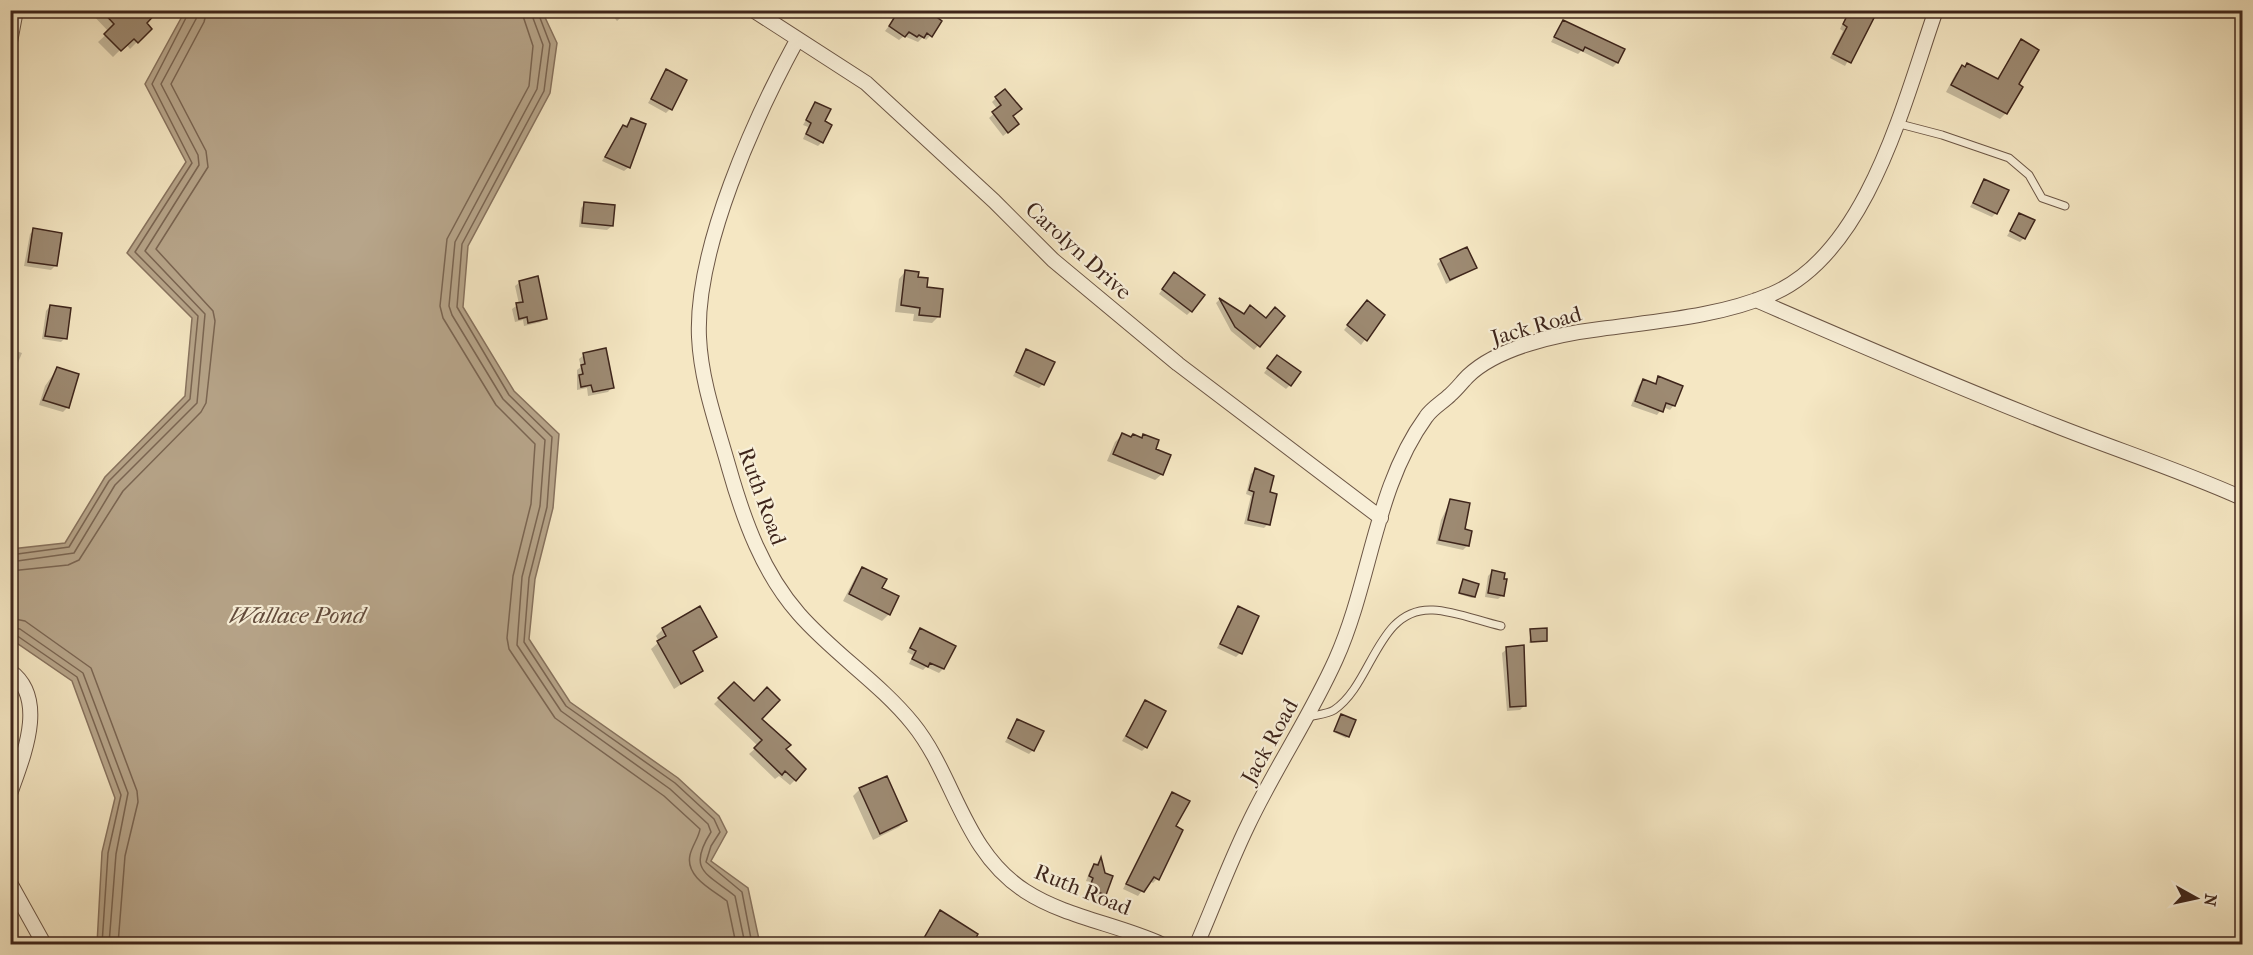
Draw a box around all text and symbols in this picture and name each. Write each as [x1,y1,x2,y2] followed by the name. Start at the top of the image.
[1020,196,1137,305] street label: Carolyn Drive
[1486,300,1585,352] street label: Jack Road
[732,444,792,550] street label: Ruth Road
[229,601,368,629] water label: Wallace Pond
[1235,694,1304,790] street label: Jack Road
[1031,859,1136,921] street label: Ruth Road
[2166,868,2226,928] north arrow
[2200,893,2221,908] text: N

